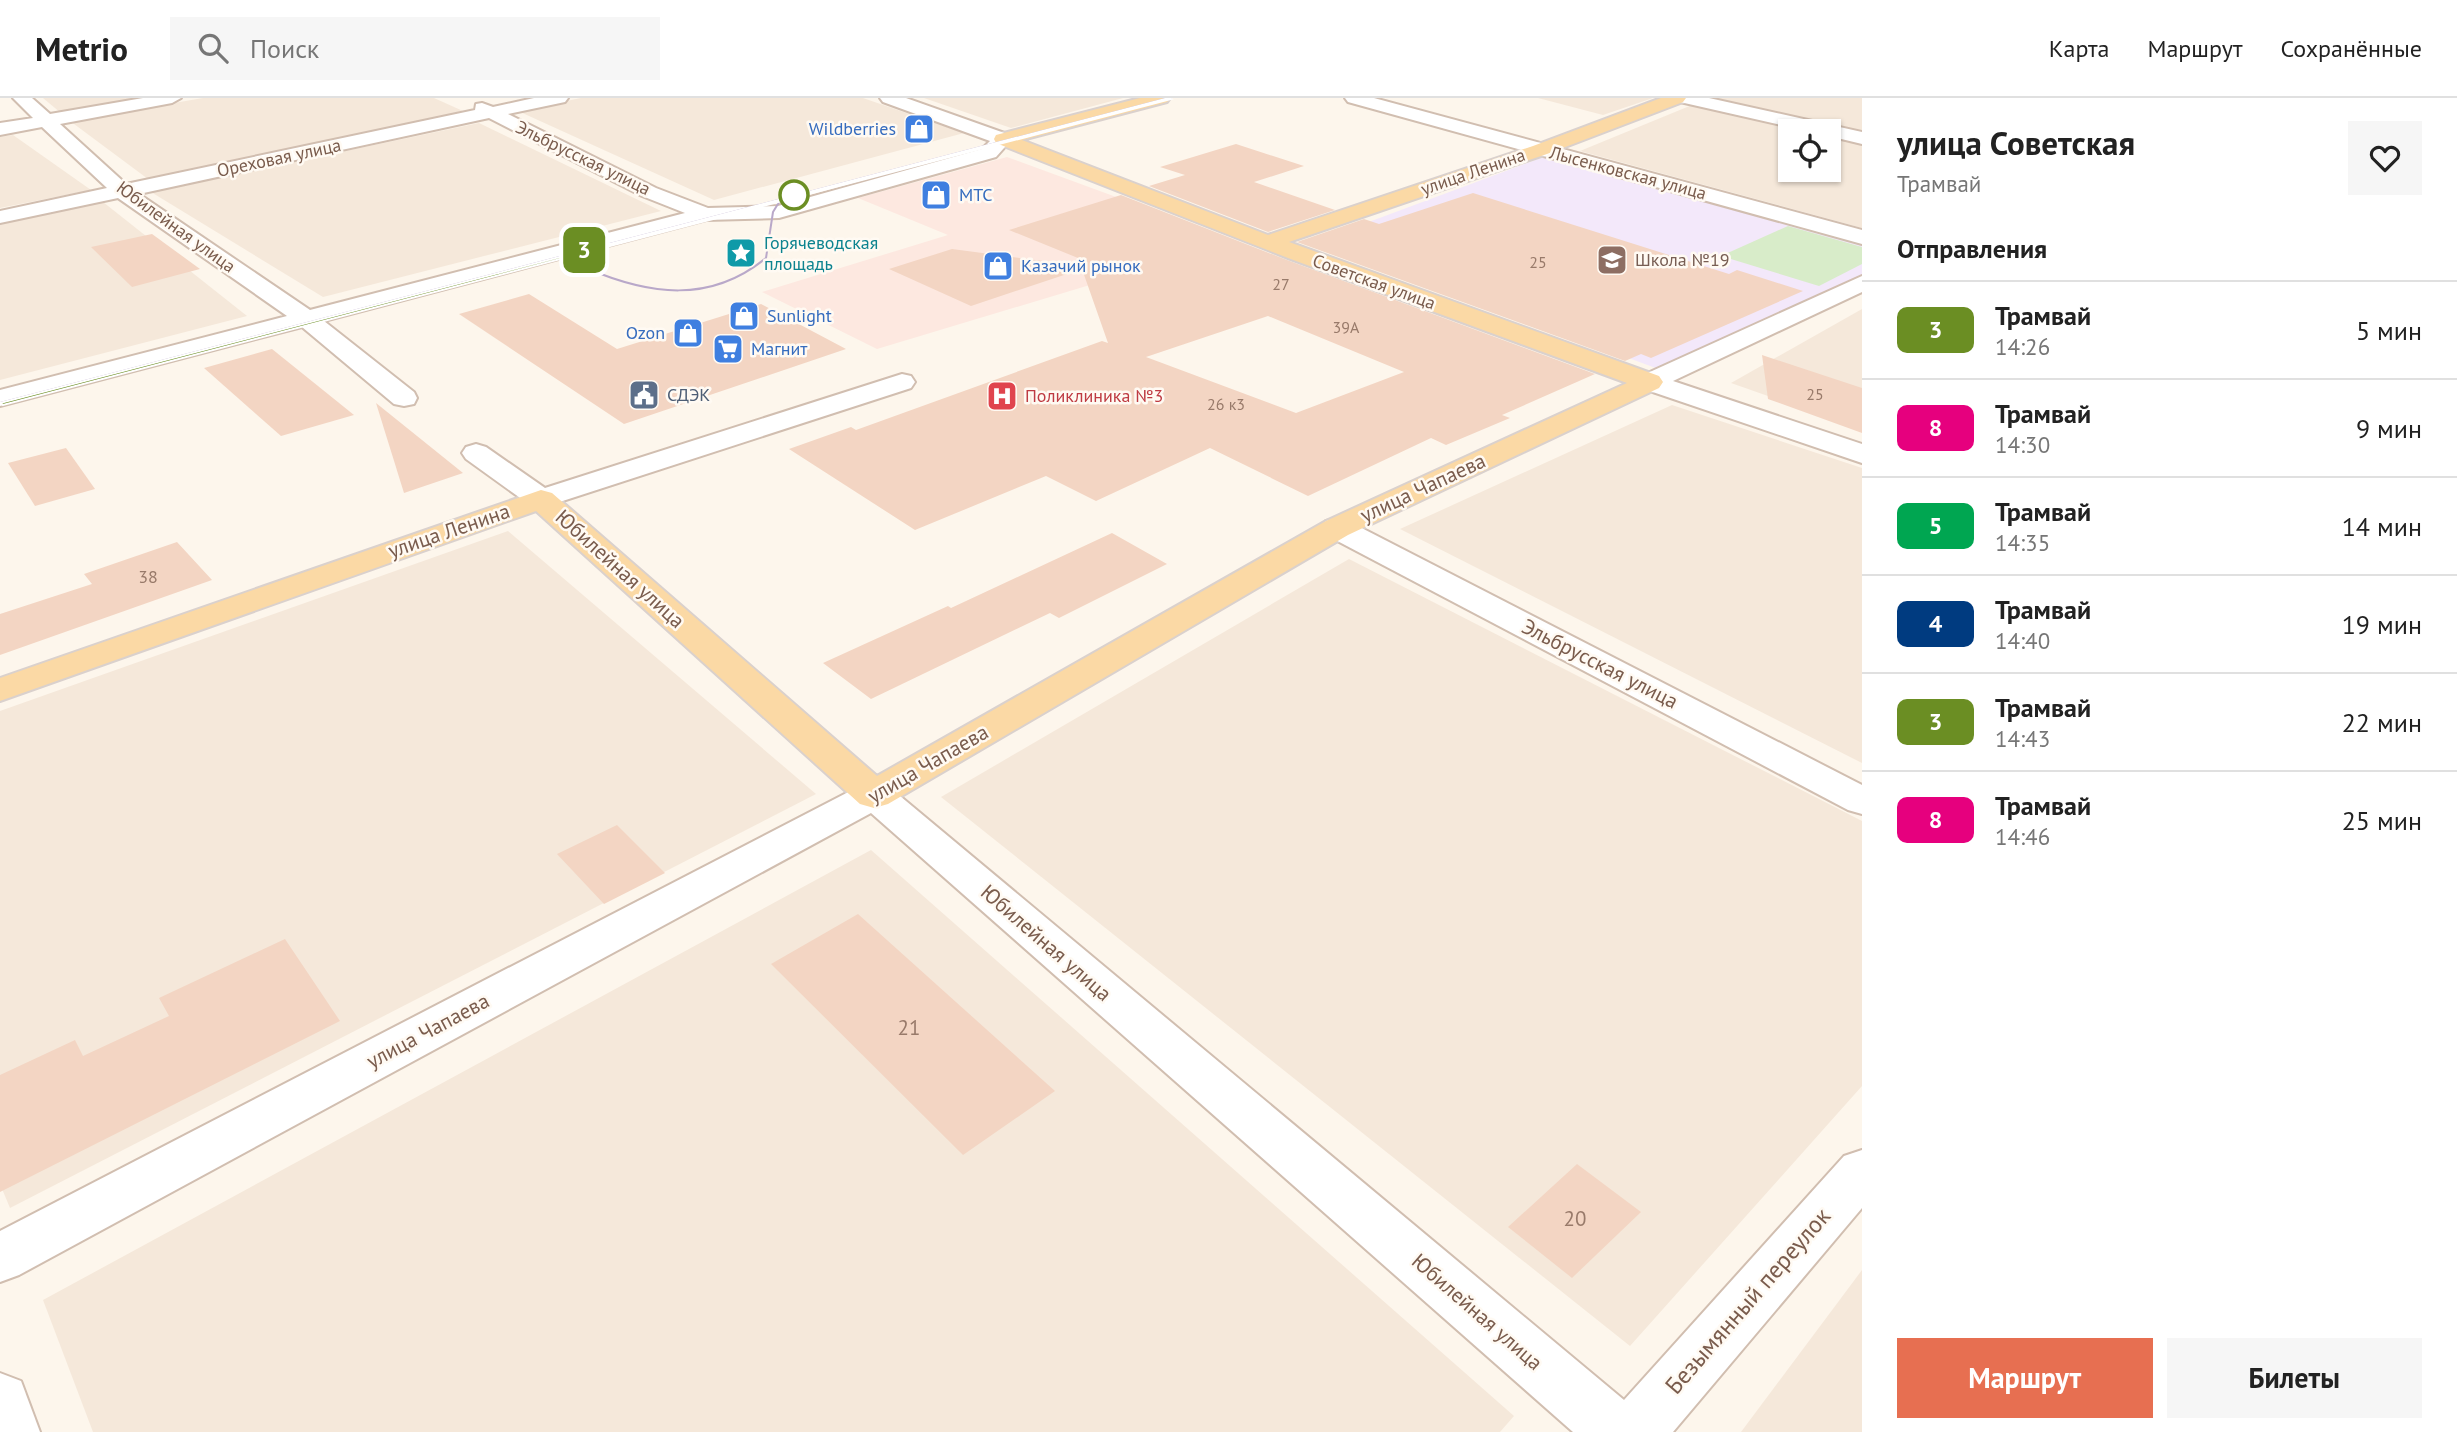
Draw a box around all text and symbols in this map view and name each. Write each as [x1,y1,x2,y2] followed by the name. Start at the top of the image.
[170,17,660,80] search box
[35,27,128,70] text: Metrio
[194,29,232,67] icon: search
[250,32,319,65] text: Поиск
[2049,33,2109,64] text: Карта
[2147,33,2242,64] text: Маршрут
[2280,33,2422,64] text: Сохранённые
[902,112,936,146] shop icon: Wildberries
[512,115,654,200] street label: Эльбрусская улица
[809,117,896,140] place label: Wildberries
[1778,119,1841,182] map controls
[1778,119,1841,182] button: locate
[1897,121,2135,164] text: улица Советская
[2348,121,2422,195] button: heart
[215,133,343,182] street label: Ореховая улица
[1546,140,1709,205] street label: Лысенковская улица
[1418,143,1528,200] street label: улица Ленина
[1897,169,1981,198] text: Трамвай
[112,176,240,277] street label: Юбилейная улица
[919,178,953,212] shop icon: МТС
[779,180,809,210] unlabelled marker
[959,183,993,206] place label: МТС
[561,227,607,273] line badge: 3
[764,231,878,275] place label: Горячеводская площадь
[1897,232,2047,265] text: Отправления
[577,234,591,265] text: 3
[724,236,758,270] place icon: Горячеводская площадь
[1595,243,1629,277] school or university icon: Школа №19
[1635,248,1730,271] place label: Школа №19
[981,249,1015,283] shop icon: Казачий рынок
[1310,249,1439,314] street label: Советская улица
[1529,252,1547,272] house number: 25
[1021,254,1141,277] place label: Казачий рынок
[1272,274,1290,294] house number: 27
[727,299,761,333] shop icon: Sunlight
[1995,299,2091,332] text: Трамвай
[767,304,832,327] place label: Sunlight
[1929,314,1942,345] text: 3
[2356,314,2422,347] text: 5 мин
[671,316,705,350] shop icon: Ozon
[1333,317,1360,337] house number: 39А
[626,321,665,344] place label: Ozon
[711,332,745,366] supermarket icon: Магнит
[1995,332,2050,361] text: 14:26
[751,337,808,360] place label: Магнит
[627,378,661,412] public building icon: СДЭК
[985,379,1019,413] hospital icon: Поликлиника №3
[667,383,710,406] place label: СДЭК
[1025,384,1163,407] place label: Поликлиника №3
[1806,384,1824,404] house number: 25
[1207,394,1245,414] house number: 26 к3
[1995,397,2091,430] text: Трамвай
[1929,412,1942,443] text: 8
[2356,412,2422,445] text: 9 мин
[1995,430,2050,459] text: 14:30
[1356,447,1490,528] street label: улица Чапаева
[1995,495,2091,528] text: Трамвай
[384,497,513,564] street label: улица Ленина
[550,503,691,634] street label: Юбилейная улица
[1929,510,1942,541] text: 5
[2342,510,2422,543] text: 14 мин
[1995,528,2050,557] text: 14:35
[138,565,158,588] house number: 38
[1995,593,2091,626] text: Трамвай
[1929,608,1942,639] text: 4
[2342,608,2422,641] text: 19 мин
[1518,613,1683,715] street label: Эльбрусская улица
[1995,626,2050,655] text: 14:40
[1995,691,2091,724] text: Трамвай
[1929,706,1942,737] text: 3
[2342,706,2422,739] text: 22 мин
[862,718,993,809] street label: улица Чапаева
[1995,724,2050,753] text: 14:43
[1995,789,2091,822] text: Трамвай
[1929,804,1942,835] text: 8
[2342,804,2422,837] text: 25 мин
[1995,822,2050,851] text: 14:46
[975,878,1117,1007] street label: Юбилейная улица
[362,987,494,1074] street label: улица Чапаева
[898,1014,920,1041] house number: 21
[1658,1201,1837,1400] street label: Безымянный переулок
[1564,1205,1586,1232] house number: 20
[1406,1247,1548,1376] street label: Юбилейная улица
[1897,1338,2153,1418] button: Маршрут
[2167,1338,2422,1418] button: Билеты

